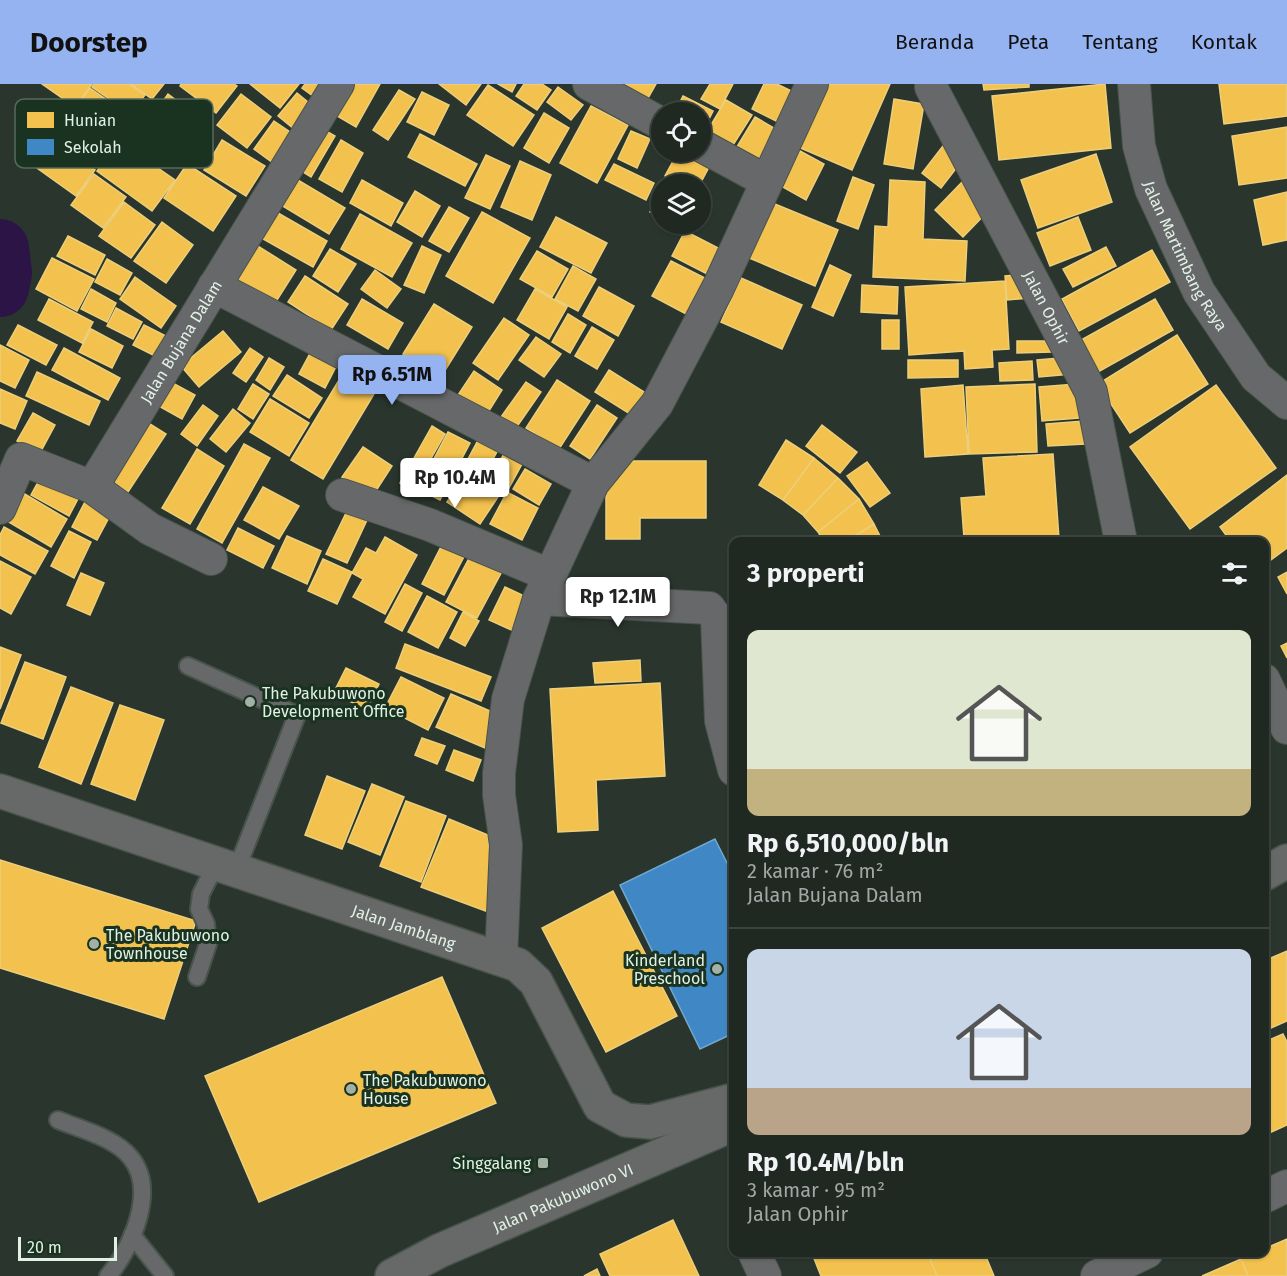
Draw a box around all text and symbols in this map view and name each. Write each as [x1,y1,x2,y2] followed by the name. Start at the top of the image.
[30,26,148,59] text: Doorstep
[895,29,974,55] text: Beranda
[1007,29,1049,55] text: Peta
[1082,29,1158,55] text: Tentang
[1191,29,1257,55] text: Kontak
[15,99,213,168] legend
[651,102,711,234] map controls
[651,102,711,162] button: locate
[64,111,116,130] text: Hunian
[64,138,122,157] text: Sekolah
[651,174,711,234] button: layers
[1140,179,1232,334] street label: Jalan Martimbang Raya
[1019,267,1074,349] street label: Jalan Ophir
[136,277,226,407] street label: Jalan Bujana Dalam
[330,355,454,406] pin: Rp 6.51M
[352,362,432,386] text: Rp 6.51M
[393,458,517,509] pin: Rp 10.4M
[414,465,496,489] text: Rp 10.4M
[1218,557,1251,590] icon: filters
[747,558,865,589] text: 3 properti
[556,577,680,628] pin: Rp 12.1M
[580,584,656,608] text: Rp 12.1M
[945,669,1053,777] icon: home
[262,684,404,721] place label: The Pakubuwono Development Office
[243,695,257,709] marker: The Pakubuwono Development Office
[747,828,949,859] text: Rp 6,510,000/bln
[747,859,884,883] text: 2 kamar · 76 m²
[747,883,923,907] text: Jalan Bujana Dalam
[349,900,459,953] street label: Jalan Jamblang
[106,926,229,963] place label: The Pakubuwono Townhouse
[87,937,101,951] marker: The Pakubuwono Townhouse
[625,951,705,988] place label: Kinderland Preschool
[710,962,724,976] marker: Kinderland Preschool
[945,988,1053,1096] icon: home
[363,1071,486,1108] place label: The Pakubuwono House
[344,1082,358,1096] marker: The Pakubuwono House
[747,1147,905,1178] text: Rp 10.4M/bln
[453,1154,532,1173] place label: Singgalang
[536,1156,550,1170] marker: Singgalang
[490,1159,636,1236] street label: Jalan Pakubuwono VI
[747,1178,885,1202] text: 3 kamar · 95 m²
[747,1202,848,1226] text: Jalan Ophir
[18,1234,117,1262] scale bar
[27,1238,62,1257] text: 20 m

